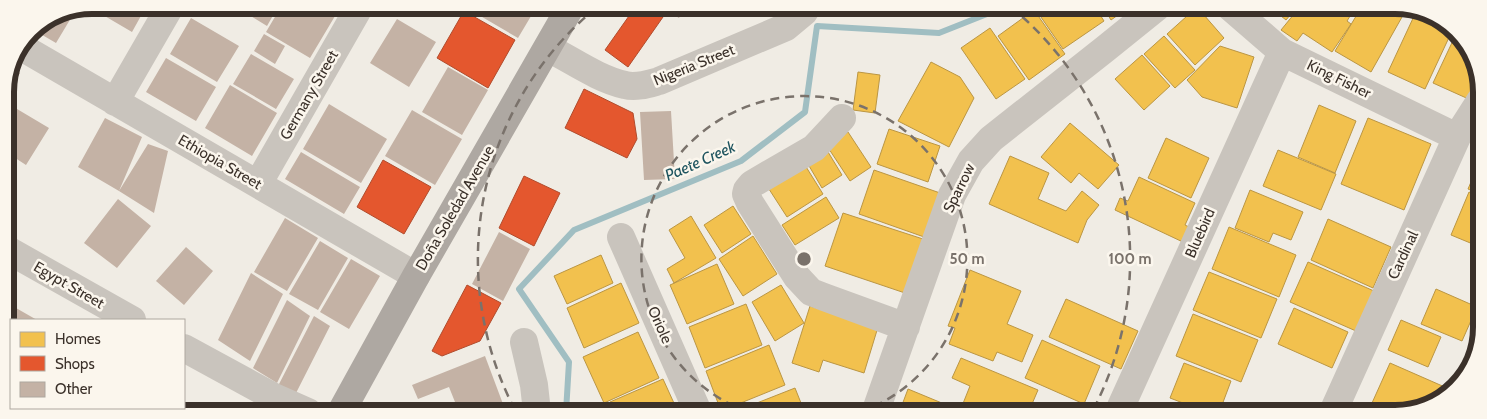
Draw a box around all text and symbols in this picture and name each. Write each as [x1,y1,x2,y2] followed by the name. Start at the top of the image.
[651,41,737,89] street label: Nigeria Street
[276,47,342,143] street label: Germany Street
[1304,56,1374,102] street label: King Fisher
[175,131,265,193] street label: Ethiopia Street
[662,137,739,185] water label: Paete Creek
[412,142,498,274] street label: Doña Soledad Avenue
[939,160,979,216] street label: Sparrow
[1181,205,1219,261] street label: Bluebird
[1384,227,1422,282] street label: Cardinal
[795,250,813,268] centre of rings
[949,250,985,268] text: 50 m
[1108,250,1152,268] text: 100 m
[31,258,107,312] street label: Egypt Street
[644,304,676,347] street label: Oriole
[10,319,185,409] legend
[55,330,101,348] text: Homes
[55,355,95,373] text: Shops
[55,380,92,398] text: Other

